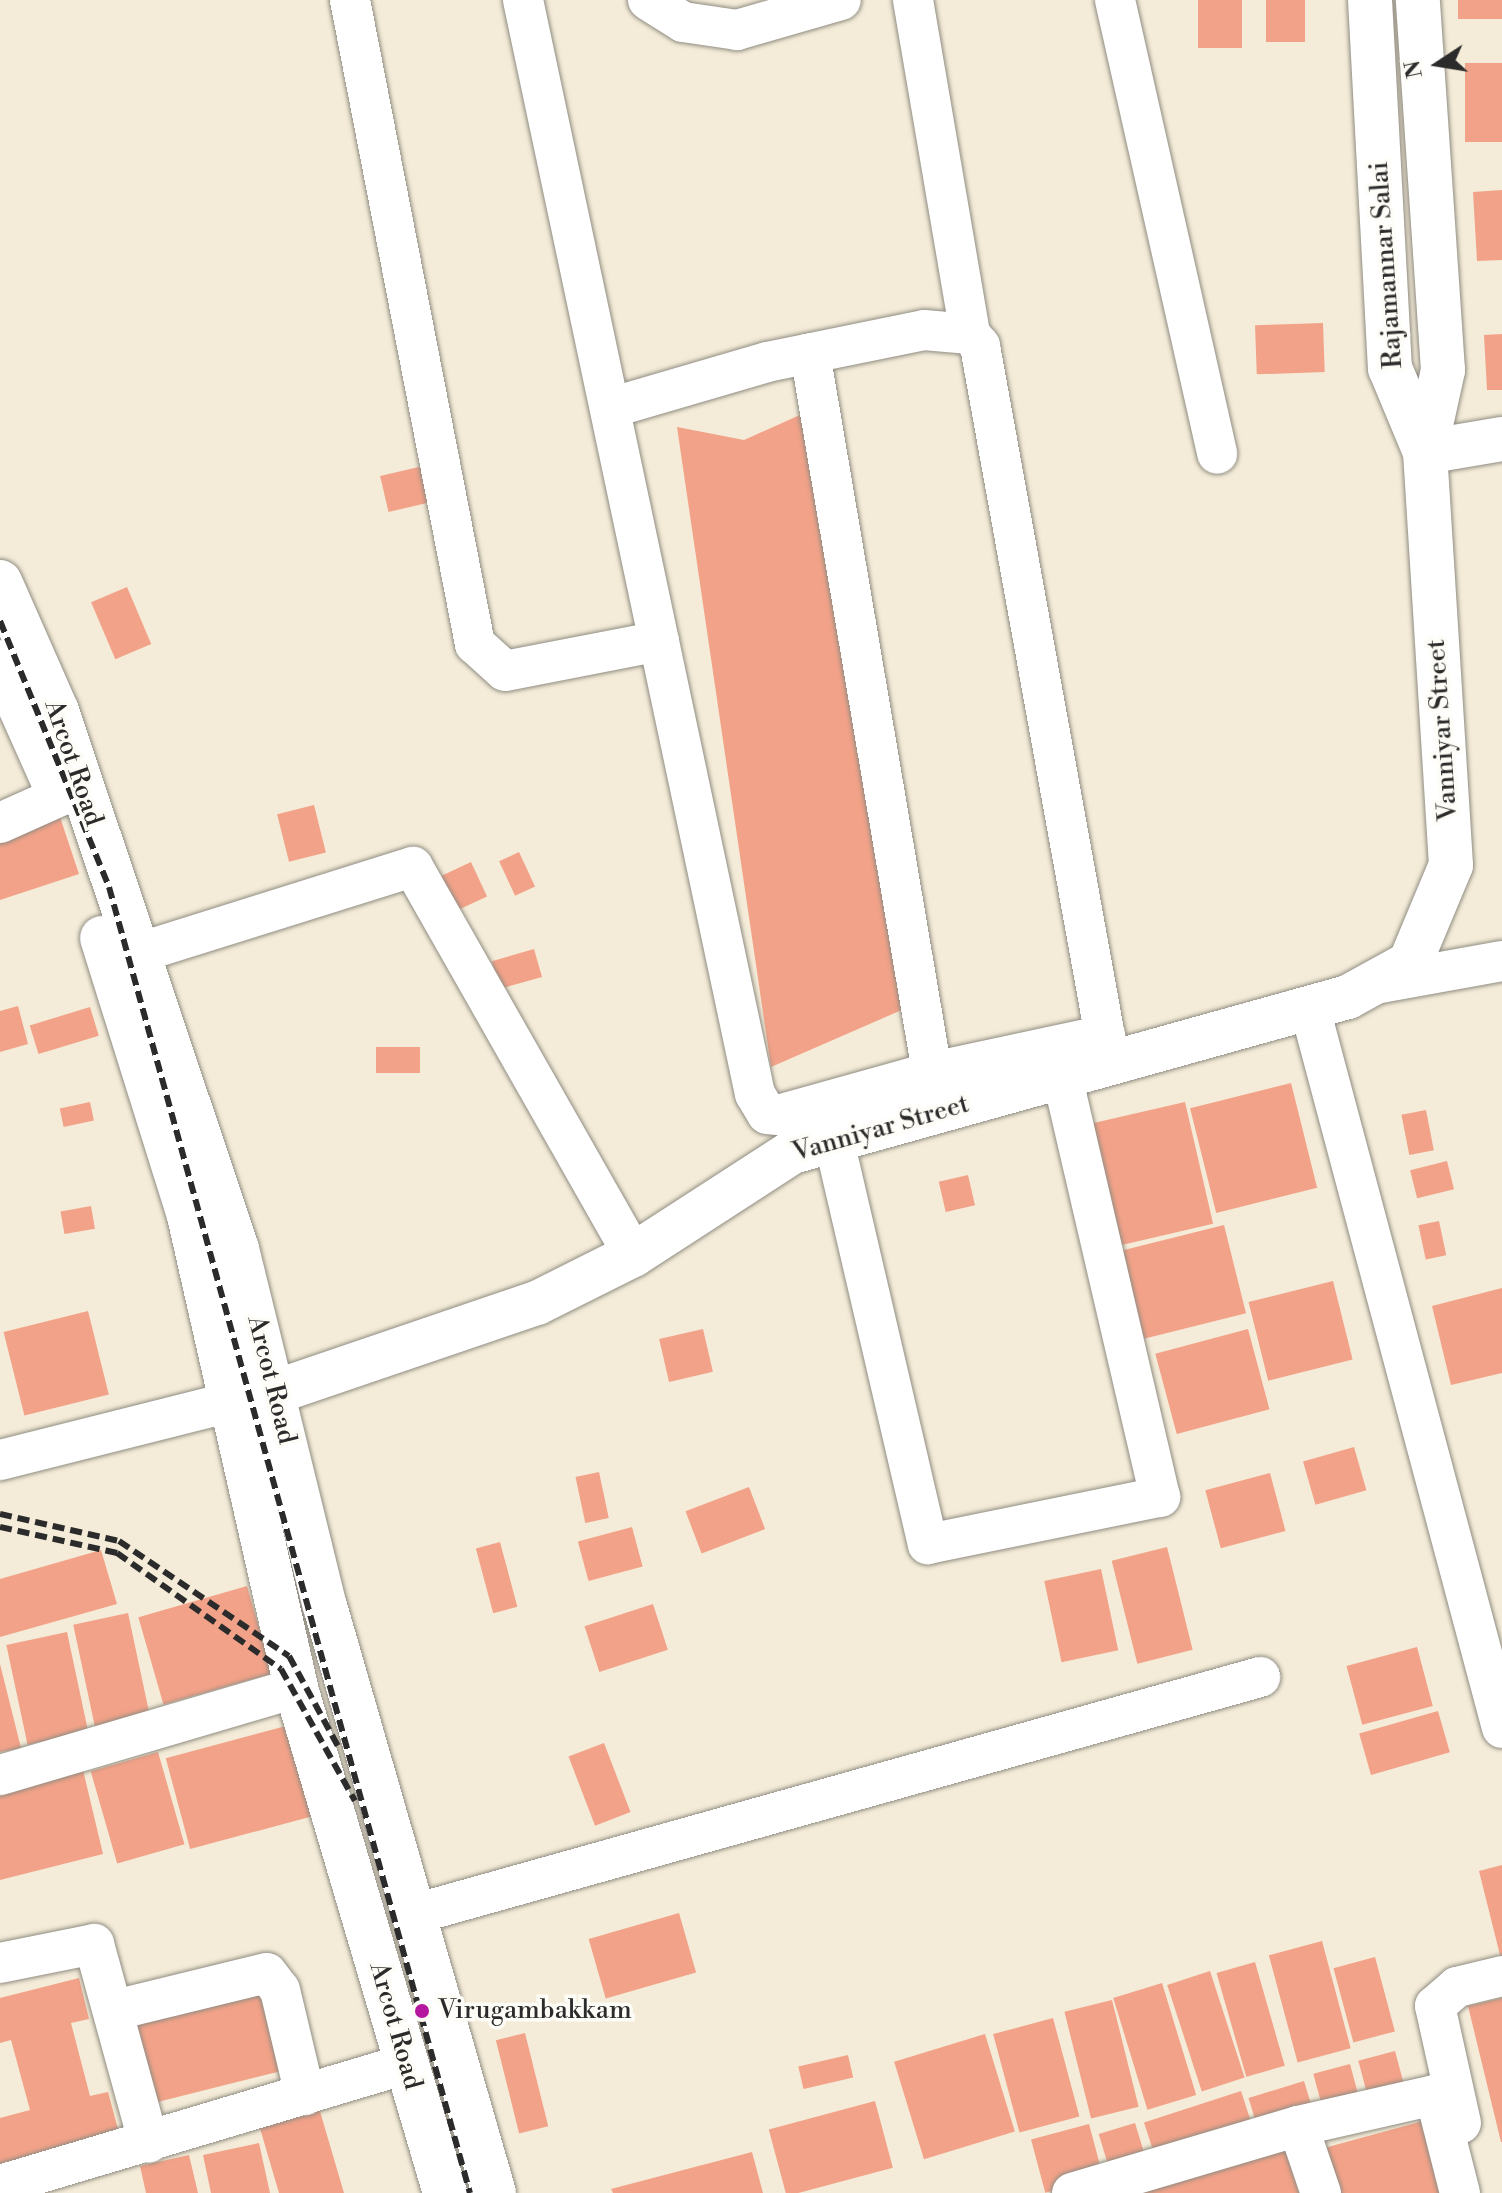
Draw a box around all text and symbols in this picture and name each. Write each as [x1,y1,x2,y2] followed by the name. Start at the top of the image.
[1398,24,1478,104] north arrow
[1399,58,1429,80] text: N
[1364,160,1410,370] street label: Rajamannar Salai
[1421,638,1465,822] street label: Vanniyar Street
[37,696,109,830] street label: Arcot Road
[789,1089,973,1169] street label: Vanniyar Street
[240,1313,302,1447] street label: Arcot Road
[362,1959,428,2093] street label: Arcot Road
[438,1995,632,2027] place label: Virugambakkam
[413,2002,431,2020] marker: Virugambakkam

